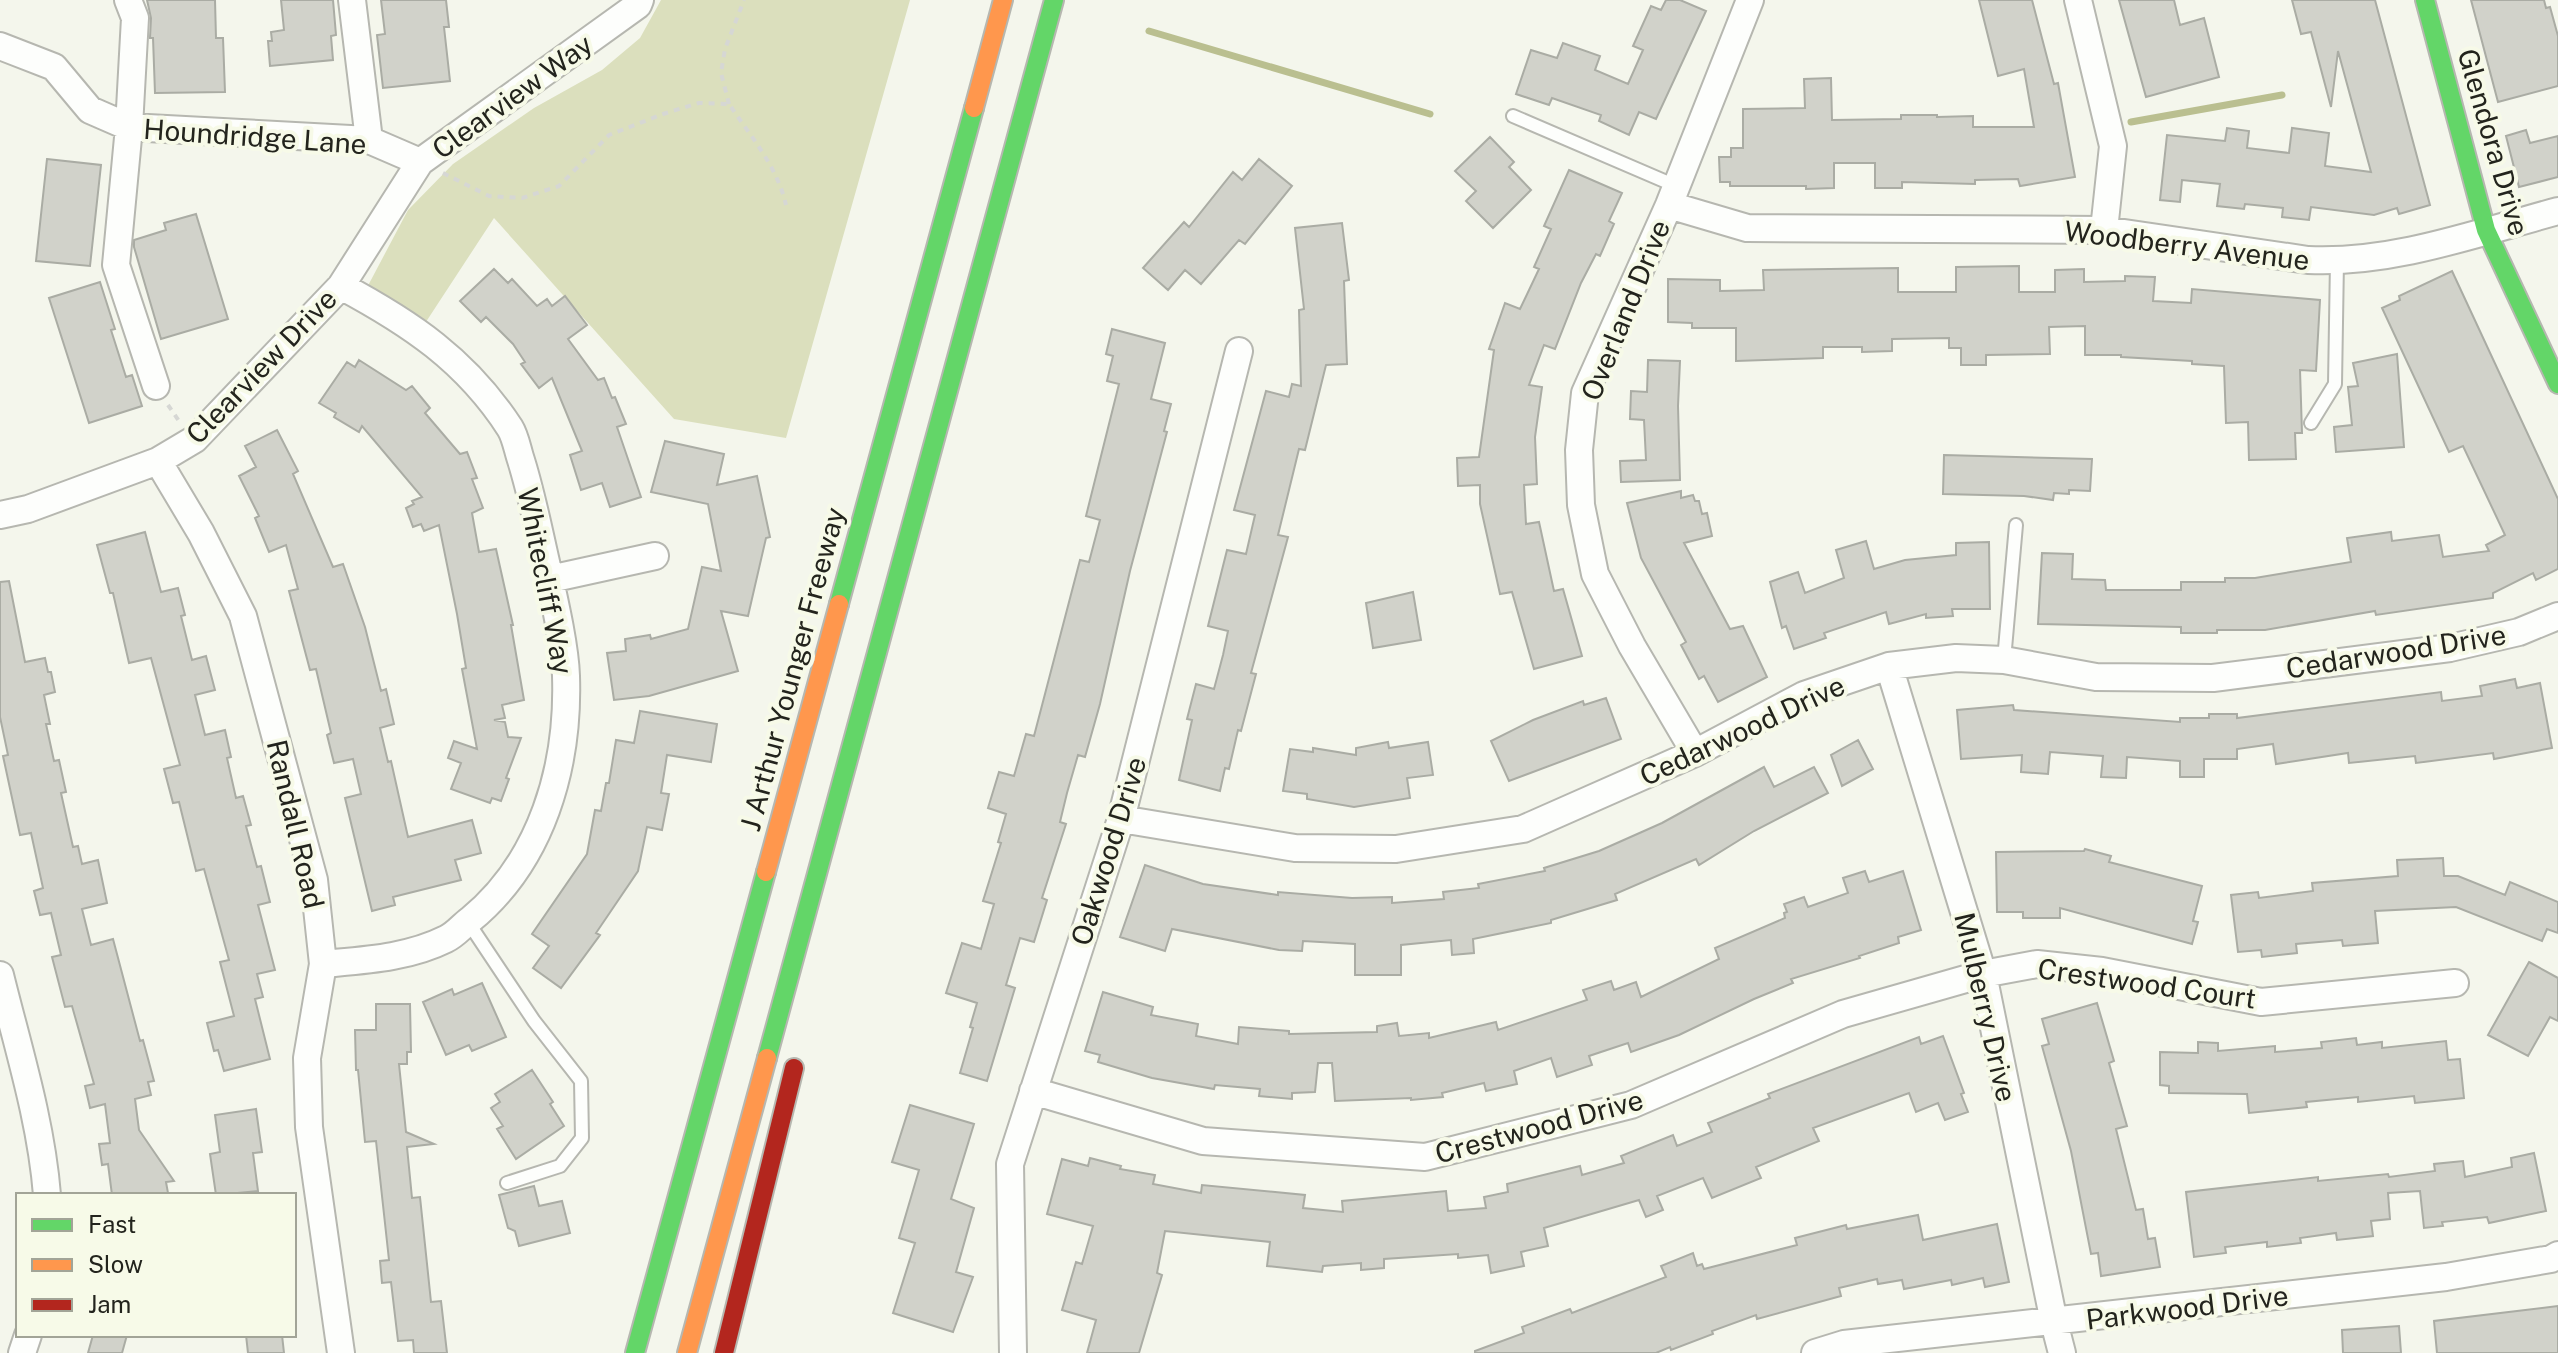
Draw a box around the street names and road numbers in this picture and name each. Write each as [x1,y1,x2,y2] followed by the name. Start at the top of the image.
[426,27,598,165] street label: Clearview Way
[2452,45,2536,239] street label: Glendora Drive
[142,112,368,160] street label: Houndridge Lane
[2063,214,2311,276] street label: Woodberry Avenue
[1574,215,1676,405] street label: Overland Drive
[179,282,343,450] street label: Clearview Drive
[512,485,580,677] street label: Whitecliff Way
[733,503,851,835] street label: J Arthur Younger Freeway
[2284,617,2508,685] street label: Cedarwood Drive
[1634,668,1850,792] street label: Cedarwood Drive
[261,736,331,912] street label: Randall Road
[1064,753,1152,949] street label: Oakwood Drive
[1948,909,2024,1105] street label: Mulberry Drive
[2036,951,2258,1015] street label: Crestwood Court
[1431,1082,1647,1170] street label: Crestwood Drive
[2084,1278,2290,1336] street label: Parkwood Drive

